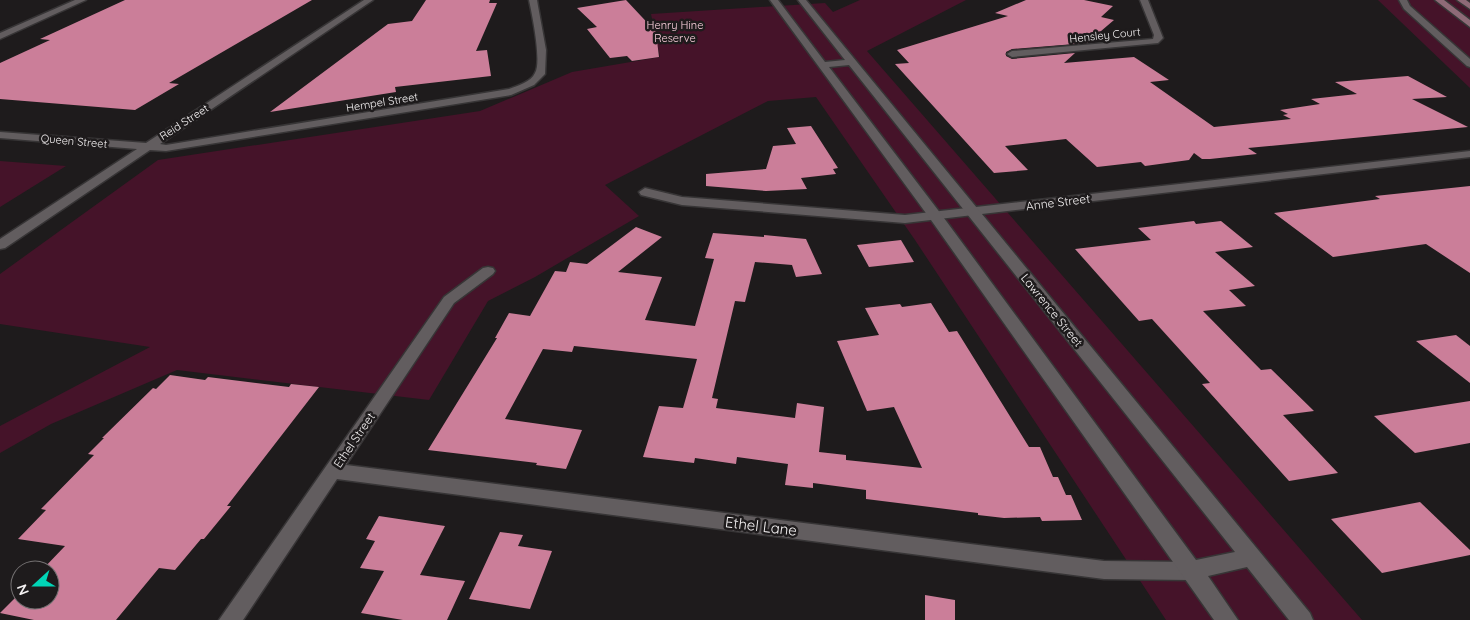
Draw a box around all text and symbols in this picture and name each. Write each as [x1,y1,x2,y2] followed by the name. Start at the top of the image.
[647,18,703,45] park label: Henry Hine Reserve
[1069,24,1142,46] street label: Hensley Court
[345,89,419,115] street label: Hempel Street
[157,101,211,143] street label: Reid Street
[40,131,108,151] street label: Queen Street
[1025,191,1091,213] street label: Anne Street
[1018,270,1086,350] street label: Lawrence Street
[330,410,378,470] street label: Ethel Street
[724,512,798,540] street label: Ethel Lane
[10,560,60,610] north arrow
[13,582,33,598] text: N

